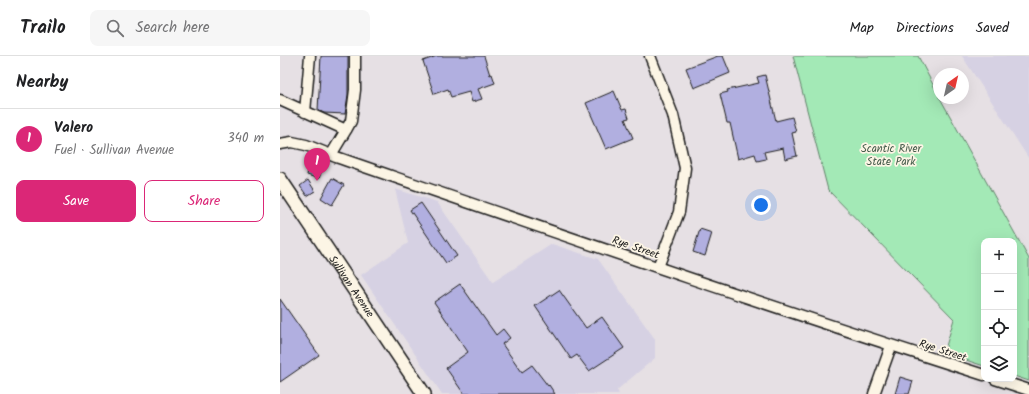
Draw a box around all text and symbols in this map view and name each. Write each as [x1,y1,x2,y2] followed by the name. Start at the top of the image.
[90,10,370,46] search box
[20,13,66,43] text: Trailo
[136,16,210,40] text: Search here
[104,17,126,39] icon: search
[849,17,874,39] text: Map
[896,17,954,39] text: Directions
[976,17,1009,39] text: Saved
[933,68,969,104] north arrow
[16,69,68,96] text: Nearby
[54,116,93,140] text: Valero
[27,128,31,149] text: 1
[227,128,264,149] text: 340 m
[54,140,174,161] text: Fuel · Sullivan Avenue
[861,140,922,171] park label: Scantic River State Park
[304,148,330,181] pin: 1
[16,180,136,222] button: Save
[144,180,264,222] button: Share
[751,195,771,215] your location
[610,231,662,265] street label: Rye Street
[981,238,1017,382] map controls
[981,238,1017,274] button: +
[324,252,378,322] street label: Sullivan Avenue
[981,274,1017,310] button: −
[981,310,1017,346] button: locate
[917,335,969,367] street label: Rye Street
[981,346,1017,382] button: layers

